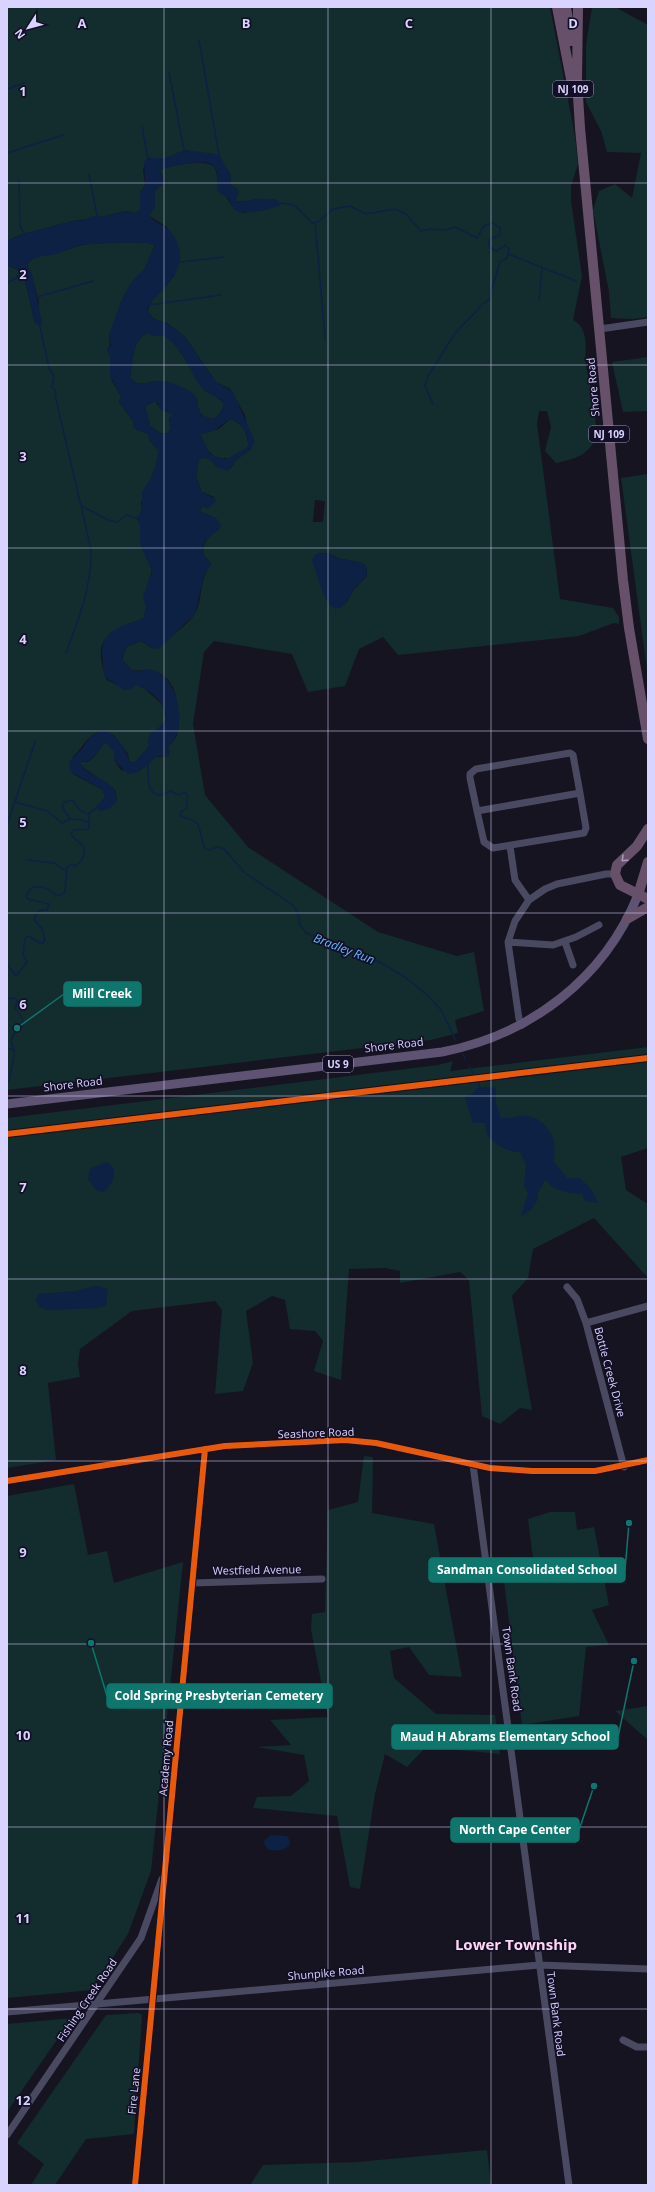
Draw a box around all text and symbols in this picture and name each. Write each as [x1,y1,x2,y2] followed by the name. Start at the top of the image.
[8,8,48,48] north arrow
[78,14,87,32] text: A
[242,14,251,32] text: B
[405,14,413,32] text: C
[568,14,578,32] text: D
[11,26,28,42] text: N
[553,81,593,97] road number: NJ 109
[19,82,27,100] text: 1
[19,265,27,283] text: 2
[582,357,603,417] street label: Shore Road
[589,426,629,442] road number: NJ 109
[19,447,27,465] text: 3
[19,630,27,648] text: 4
[19,813,27,831] text: 5
[621,854,629,861] one-way arrow
[311,929,377,968] water label: Bradley Run
[64,982,141,1006] callout: Mill Creek
[72,985,133,1002] text: Mill Creek
[19,995,27,1013] text: 6
[364,1033,424,1056] street label: Shore Road
[323,1056,353,1072] road number: US 9
[43,1072,103,1095] street label: Shore Road
[19,1178,27,1196] text: 7
[591,1325,630,1419] street label: Bottle Creek Drive
[19,1361,27,1379] text: 8
[277,1424,355,1441] street label: Seashore Road
[19,1543,27,1561] text: 9
[429,1558,625,1582] callout: Sandman Consolidated School
[212,1561,302,1578] street label: Westfield Avenue
[437,1561,617,1578] text: Sandman Consolidated School
[499,1625,526,1712] street label: Town Bank Road
[107,1684,332,1708] callout: Cold Spring Presbyterian Cemetery
[115,1687,324,1704] text: Cold Spring Presbyterian Cemetery
[155,1719,176,1796] street label: Academy Road
[392,1725,618,1749] callout: Maud H Abrams Elementary School
[16,1726,30,1744] text: 10
[400,1728,610,1745] text: Maud H Abrams Elementary School
[451,1818,579,1842] callout: North Cape Center
[459,1821,572,1838] text: North Cape Center
[16,1909,30,1927] text: 11
[455,1934,577,1954] district label: Lower Township
[53,1955,120,2044] street label: Fishing Creek Road
[287,1962,365,1983] street label: Shunpike Road
[544,1971,569,2057] street label: Town Bank Road
[124,2067,143,2115] street label: Fire Lane
[16,2091,31,2109] text: 12

